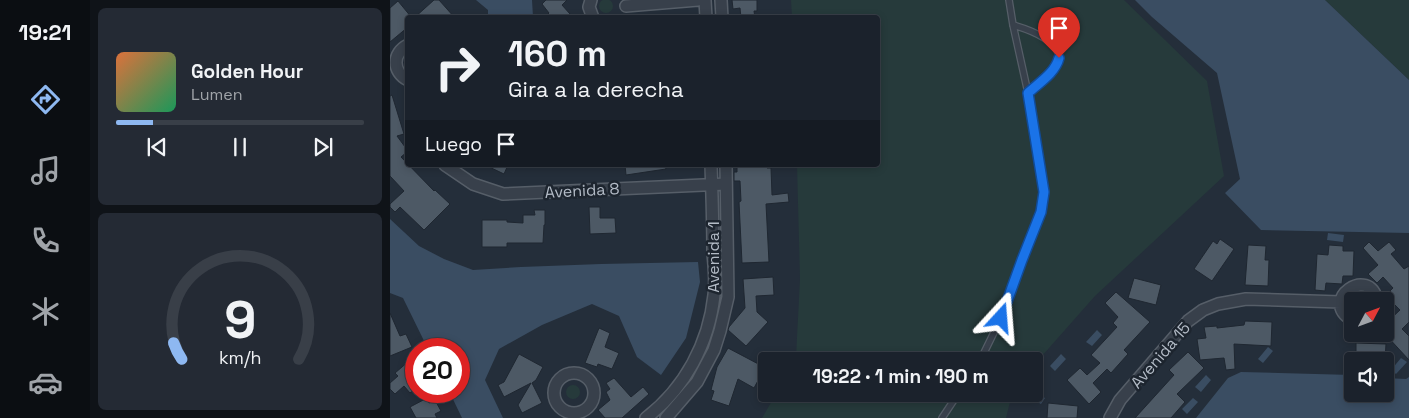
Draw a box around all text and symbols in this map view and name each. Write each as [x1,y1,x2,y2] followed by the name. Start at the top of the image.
[1038,7,1080,58] pin
[1045,14,1073,42] icon: arrive
[18,18,72,46] text: 19:21
[508,32,607,76] text: 160 m
[425,35,490,100] icon: right
[191,59,303,84] text: Golden Hour
[508,75,684,103] text: Gira a la derecha
[28,82,63,117] icon: directions
[191,84,243,105] text: Lumen
[492,130,520,158] icon: arrive
[425,132,482,157] text: Luego
[143,133,171,161] icon: previous
[226,133,254,161] icon: pause
[309,133,337,161] icon: next
[28,153,63,188] icon: music
[544,178,620,203] street label: Avenida 8
[703,221,724,293] street label: Avenida 1
[28,223,63,258] icon: phone
[224,287,256,353] text: 9
[974,291,1026,343] position arrow
[1344,292,1394,342] north arrow
[1344,292,1394,402] map controls
[28,294,63,329] icon: climate
[1126,318,1195,393] street label: Avenida 15
[405,338,470,403] speed limit sign: 20
[219,346,261,369] text: km/h
[1344,352,1394,402] button: sound
[812,364,989,389] text: 19:22 · 1 min · 190 m
[28,365,63,400] icon: car

